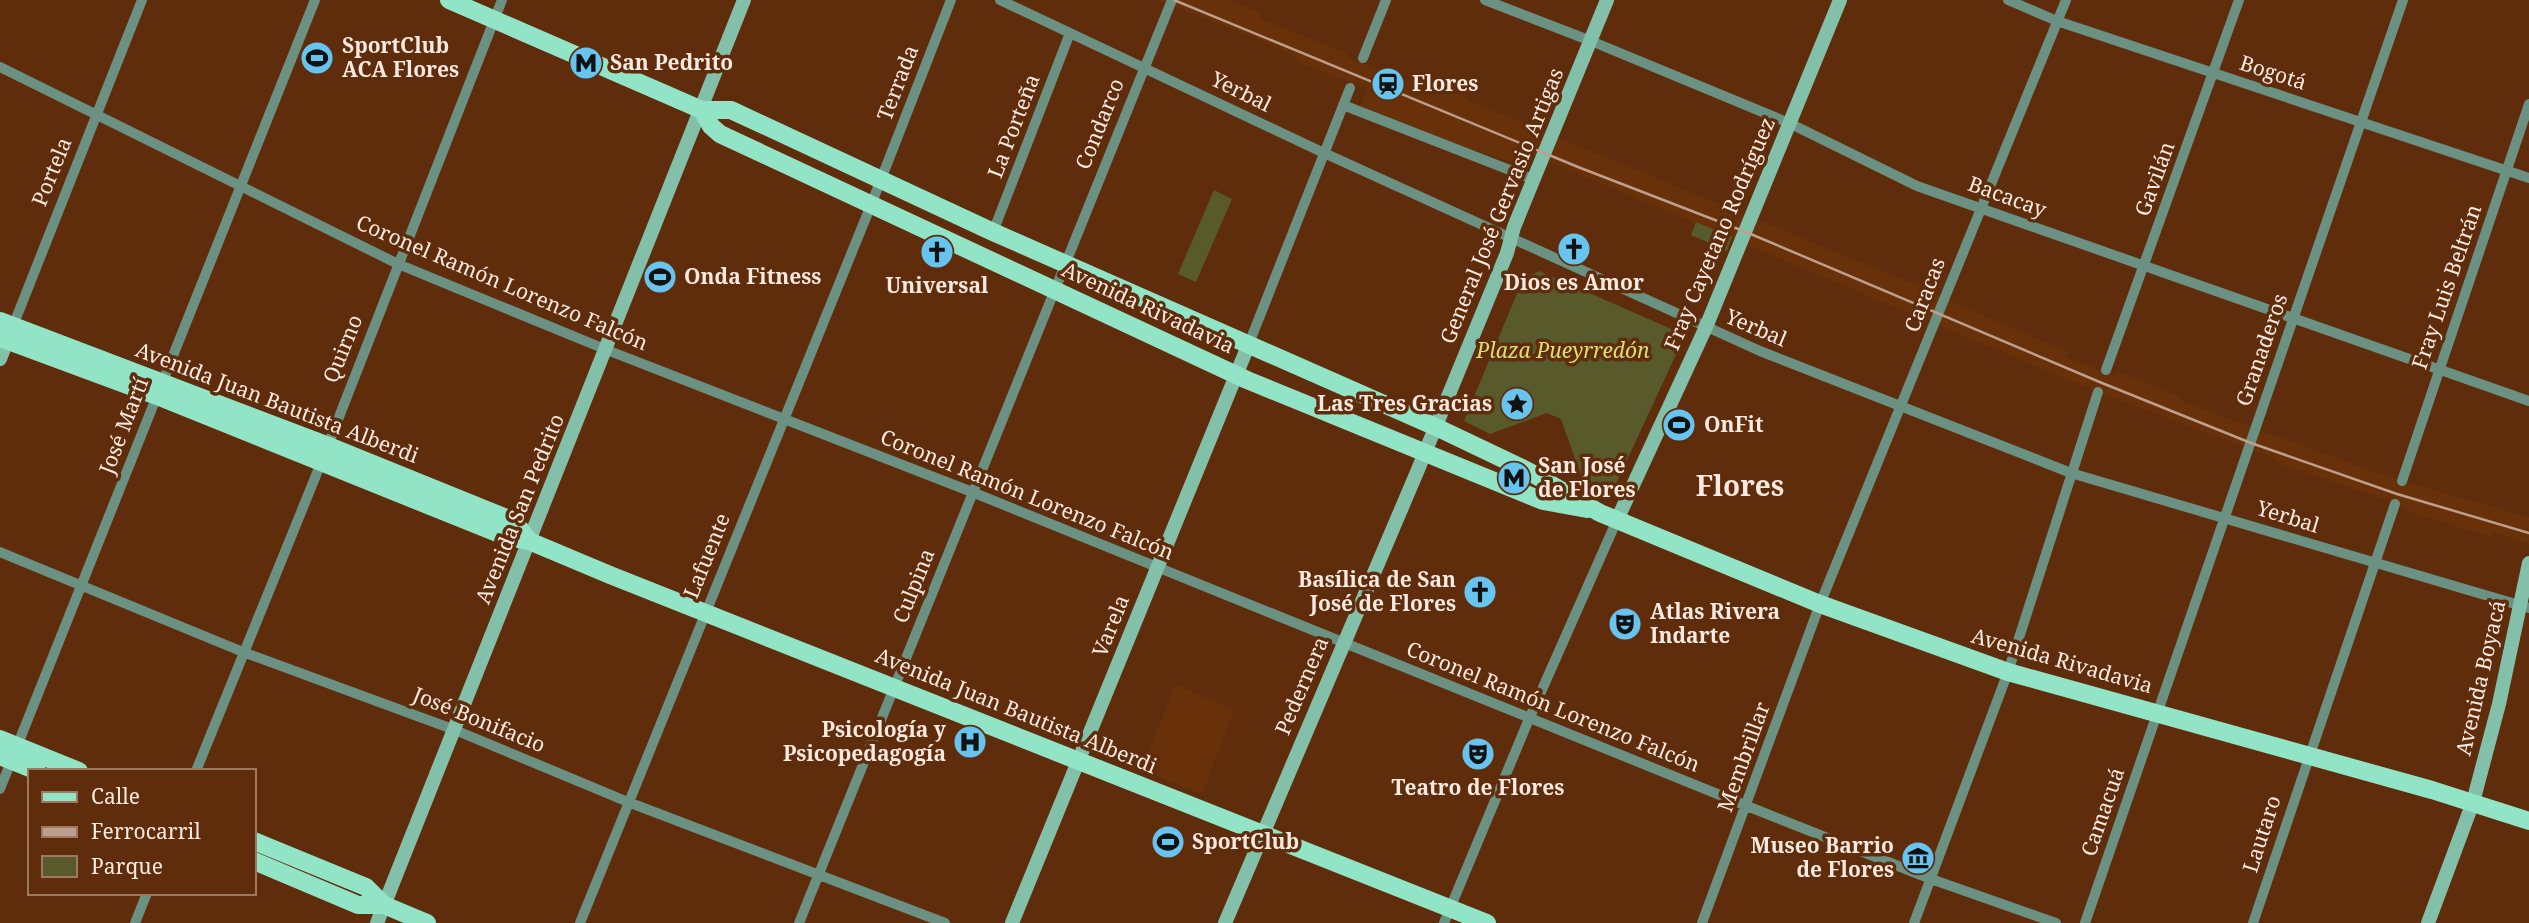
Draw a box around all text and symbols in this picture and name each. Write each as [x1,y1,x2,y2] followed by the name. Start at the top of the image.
[342,31,459,83] place label: SportClub ACA Flores
[298,39,336,77] sports icon: SportClub ACA Flores
[870,41,924,125] street label: Terrada
[567,44,605,82] metro station icon: San Pedrito
[610,48,733,76] place label: San Pedrito
[2236,48,2310,96] street label: Bogotá
[1433,63,1569,348] street label: General José Gervasio Artigas
[1206,64,1277,118] street label: Yerbal
[1369,65,1407,103] station icon: Flores
[1412,69,1478,97] place label: Flores
[980,70,1046,182] street label: La Porteña
[1068,74,1130,173] street label: Condarco
[1657,113,1781,354] street label: Fray Cayetano Rodríguez
[25,133,77,210] street label: Portela
[2128,137,2180,220] street label: Gavilán
[1964,169,2050,223] street label: Bacacay
[2405,201,2487,373] street label: Fray Luis Beltrán
[352,208,653,356] street label: Coronel Ramón Lorenzo Falcón
[1555,230,1593,268] church icon: Dios es Amor
[918,233,956,271] church icon: Universal
[1897,253,1951,336] street label: Caracas
[1058,255,1239,359] street label: Avenida Rivadavia
[641,258,679,296] sports icon: Onda Fitness
[684,262,821,290] place label: Onda Fitness
[1504,268,1644,296] place label: Dios es Amor
[886,271,989,299] place label: Universal
[2229,290,2293,410] street label: Granaderos
[1721,301,1792,353] street label: Yerbal
[316,310,368,387] street label: Quirno
[132,335,423,469] street label: Avenida Juan Bautista Alberdi
[1475,336,1650,364] park label: Plaza Pueyrredón
[91,373,154,479] street label: José Martí
[1498,385,1536,423] place icon: Las Tres Gracias
[1317,389,1492,417] place label: Las Tres Gracias
[1660,406,1698,444] sports icon: OnFit
[468,409,570,608] street label: Avenida San Pedrito
[1704,410,1764,438] place label: OnFit
[876,422,1178,566] street label: Coronel Ramón Lorenzo Falcón
[1538,451,1636,503] place label: San José de Flores
[1495,459,1533,497] metro station icon: San José de Flores
[1696,466,1784,504] district label: Flores
[2253,493,2323,539] street label: Yerbal
[676,509,736,602] street label: Lafuente
[886,544,941,627] street label: Culpina
[1298,565,1456,617] place label: Basílica de San José de Flores
[1461,573,1499,611] church icon: Basílica de San José de Flores
[1085,591,1135,661] street label: Varela
[1650,597,1780,649] place label: Atlas Rivera Indarte
[2449,597,2512,758] street label: Avenida Boyacá
[1606,605,1644,643] theatre icon: Atlas Rivera Indarte
[1968,621,2156,699] street label: Avenida Rivadavia
[1268,632,1334,739] street label: Pedernera
[1402,634,1704,778] street label: Coronel Ramón Lorenzo Falcón
[872,641,1161,780] street label: Avenida Juan Bautista Alberdi
[408,679,550,758] street label: José Bonifacio
[1710,698,1776,815] street label: Membrillar
[783,715,947,767] place label: Psicología y Psicopedagogía
[951,723,989,761] hospital icon: Psicología y Psicopedagogía
[1459,735,1497,773] theatre icon: Teatro de Flores
[2074,764,2130,860] street label: Camacuá
[28,769,256,895] legend
[1392,773,1564,801] place label: Teatro de Flores
[91,782,140,810] text: Calle
[2235,792,2287,876] street label: Lautaro
[91,817,201,845] text: Ferrocarril
[1149,823,1187,861] sports icon: SportClub
[1192,827,1299,855] place label: SportClub
[1751,831,1894,883] place label: Museo Barrio de Flores
[1899,839,1937,877] museum icon: Museo Barrio de Flores
[91,852,163,880] text: Parque

